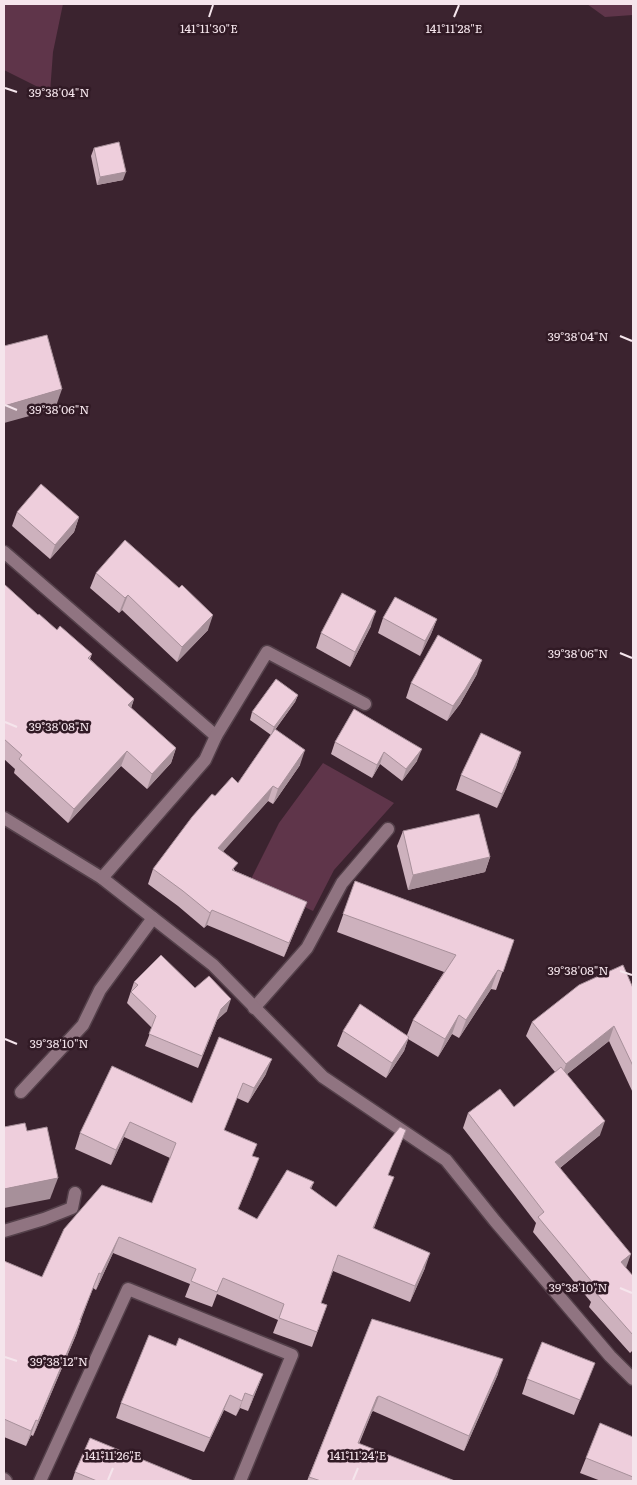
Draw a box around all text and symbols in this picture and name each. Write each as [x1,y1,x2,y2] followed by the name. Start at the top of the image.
[180,19,238,37] text: 141°11'30"E
[425,19,483,37] text: 141°11'28"E
[29,83,89,101] text: 39°38'04"N
[548,327,608,345] text: 39°38'04"N
[29,400,89,418] text: 39°38'06"N
[548,644,608,662] text: 39°38'06"N
[29,717,89,735] text: 39°38'08"N
[548,961,608,979] text: 39°38'08"N
[29,1034,89,1052] text: 39°38'10"N
[548,1278,608,1296] text: 39°38'10"N
[30,1352,88,1370] text: 39°38'12"N
[85,1446,142,1464] text: 141°11'26"E
[329,1446,387,1464] text: 141°11'24"E

